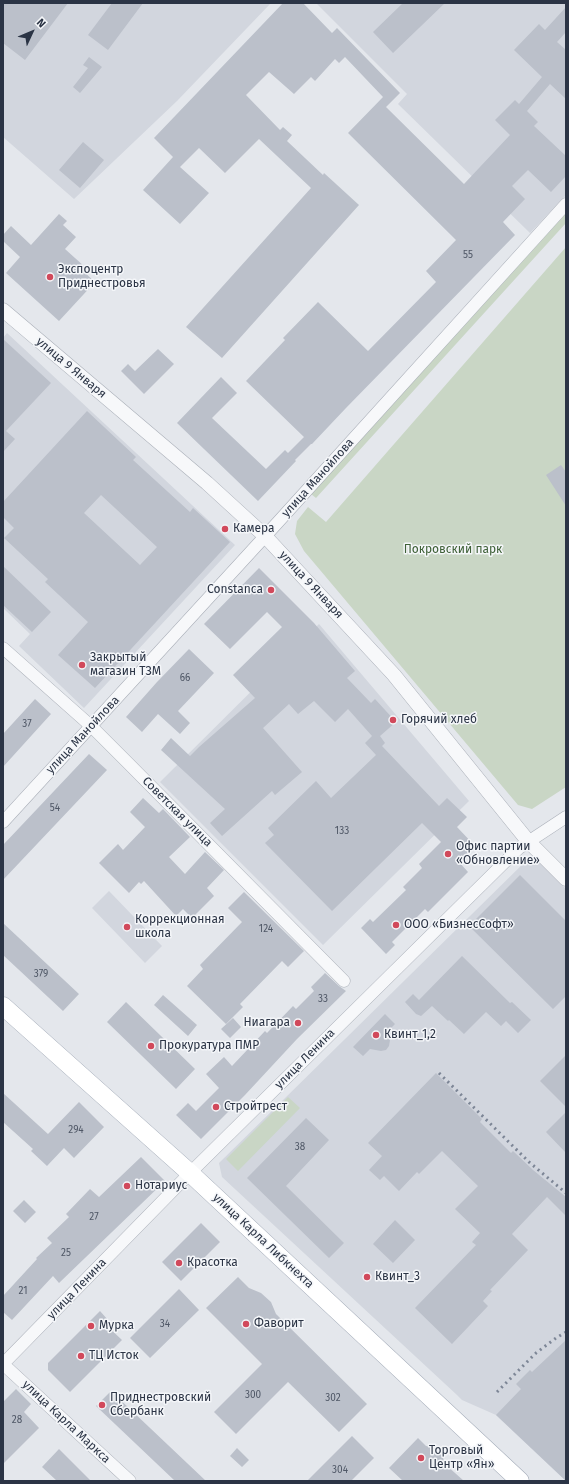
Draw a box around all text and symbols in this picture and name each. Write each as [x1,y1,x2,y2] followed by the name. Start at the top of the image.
[12,12,52,52] north arrow
[34,16,48,30] text: N
[463,249,473,261] house number: 55
[58,263,146,291] place label: Экспоцентр Приднестровья
[45,272,55,282] marker: Экспоцентр Приднестровья
[33,334,109,402] street label: улица 9 Января
[279,436,357,520] street label: улица Манойлова
[233,522,275,536] place label: Камера
[220,524,230,534] marker: Камера
[404,543,502,557] park label: Покровский парк
[276,548,346,622] street label: улица 9 Января
[207,583,263,597] place label: Constanca
[266,585,276,595] marker: Constanca
[90,651,161,679] place label: Закрытый магазин ТЗМ
[77,660,87,670] marker: Закрытый магазин ТЗМ
[180,672,190,684] house number: 66
[43,693,123,777] street label: улица Манойлова
[401,713,477,727] place label: Горячий хлеб
[388,715,398,725] marker: Горячий хлеб
[22,718,32,730] house number: 37
[139,774,215,850] street label: Советская улица
[50,802,60,814] house number: 54
[335,825,349,837] house number: 133
[456,840,540,868] place label: Офис партии «Обновление»
[443,849,453,859] marker: Офис партии «Обновление»
[135,913,225,941] place label: Коррекционная школа
[404,918,514,932] place label: ООО «БизнесСофт»
[391,920,401,930] marker: ООО «БизнесСофт»
[122,922,132,932] marker: Коррекционная школа
[259,923,273,935] house number: 124
[34,968,48,980] house number: 379
[318,993,328,1005] house number: 33
[243,1016,290,1030] place label: Ниагара
[293,1018,303,1028] marker: Ниагара
[272,1026,338,1092] street label: улица Ленина
[384,1028,436,1042] place label: Квинт_1,2
[371,1030,381,1040] marker: Квинт_1,2
[159,1039,259,1053] place label: Прокуратура ПМР
[146,1041,156,1051] marker: Прокуратура ПМР
[224,1100,287,1114] place label: Стройтрест
[211,1102,221,1112] marker: Стройтрест
[68,1124,84,1136] house number: 294
[295,1141,305,1153] house number: 38
[135,1179,187,1193] place label: Нотариус
[122,1181,132,1191] marker: Нотариус
[210,1190,316,1292] street label: улица Карла Либкнехта
[89,1211,99,1223] house number: 27
[61,1247,71,1259] house number: 25
[44,1256,110,1322] street label: улица Ленина
[187,1256,238,1270] place label: Красотка
[174,1258,184,1268] marker: Красотка
[375,1270,420,1284] place label: Квинт_3
[362,1272,372,1282] marker: Квинт_3
[18,1285,28,1297] house number: 21
[254,1317,304,1331] place label: Фаворит
[160,1318,170,1330] house number: 34
[99,1319,134,1333] place label: Мурка
[241,1319,251,1329] marker: Фаворит
[86,1321,96,1331] marker: Мурка
[89,1349,139,1363] place label: ТЦ Исток
[76,1351,86,1361] marker: ТЦ Исток
[19,1378,113,1466] street label: улица Карла Маркса
[245,1389,261,1401] house number: 300
[110,1391,211,1419] place label: Приднестровский Сбербанк
[325,1392,341,1404] house number: 302
[97,1400,107,1410] marker: Приднестровский Сбербанк
[12,1414,22,1426] house number: 28
[429,1444,494,1472] place label: Торговый Центр «Ян»
[416,1453,426,1463] marker: Торговый Центр «Ян»
[332,1464,348,1476] house number: 304

